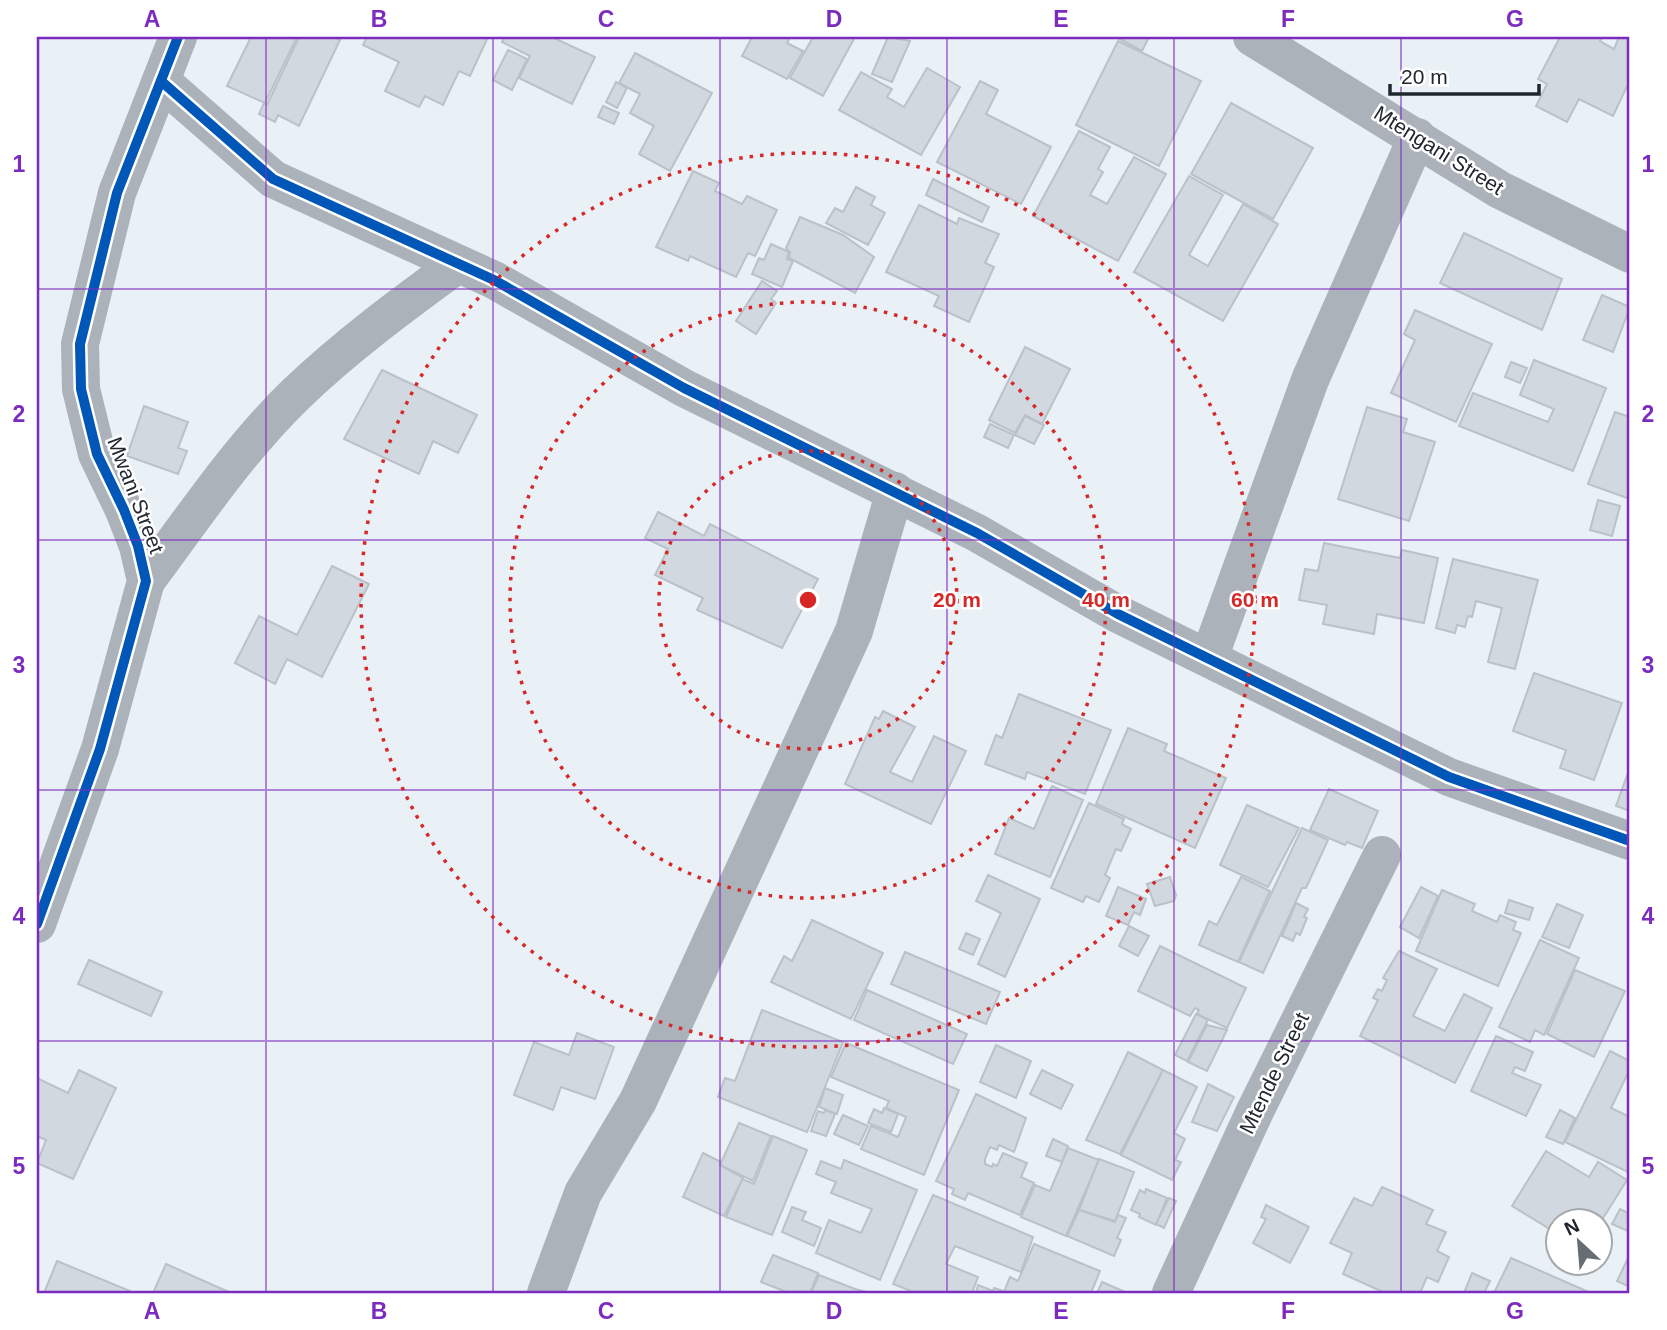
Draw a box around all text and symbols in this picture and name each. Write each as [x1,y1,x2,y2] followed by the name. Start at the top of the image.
[144,6,160,32] text: A
[371,6,387,32] text: B
[598,6,614,32] text: C
[826,6,842,32] text: D
[1053,6,1069,32] text: E
[1281,6,1295,32] text: F
[1506,6,1524,32] text: G
[1390,52,1539,96] scale bar
[1401,65,1448,88] text: 20 m
[1370,101,1508,199] street label: Mtengani Street
[13,151,26,177] text: 1
[1642,151,1655,177] text: 1
[13,401,25,427] text: 2
[1642,401,1654,427] text: 2
[103,434,169,556] street label: Mwani Street
[796,588,820,612] centre of rings
[933,588,981,611] text: 20 m
[1082,588,1130,611] text: 40 m
[1231,588,1279,611] text: 60 m
[13,652,25,678] text: 3
[1642,652,1654,678] text: 3
[13,903,26,929] text: 4
[1642,903,1655,929] text: 4
[1235,1009,1313,1137] street label: Mtende Street
[13,1153,26,1179] text: 5
[1642,1153,1655,1179] text: 5
[1544,1208,1614,1278] north arrow
[1561,1215,1583,1240] text: N
[144,1298,160,1324] text: A
[371,1298,387,1324] text: B
[598,1298,614,1324] text: C
[826,1298,842,1324] text: D
[1053,1298,1069,1324] text: E
[1281,1298,1295,1324] text: F
[1506,1298,1524,1324] text: G

